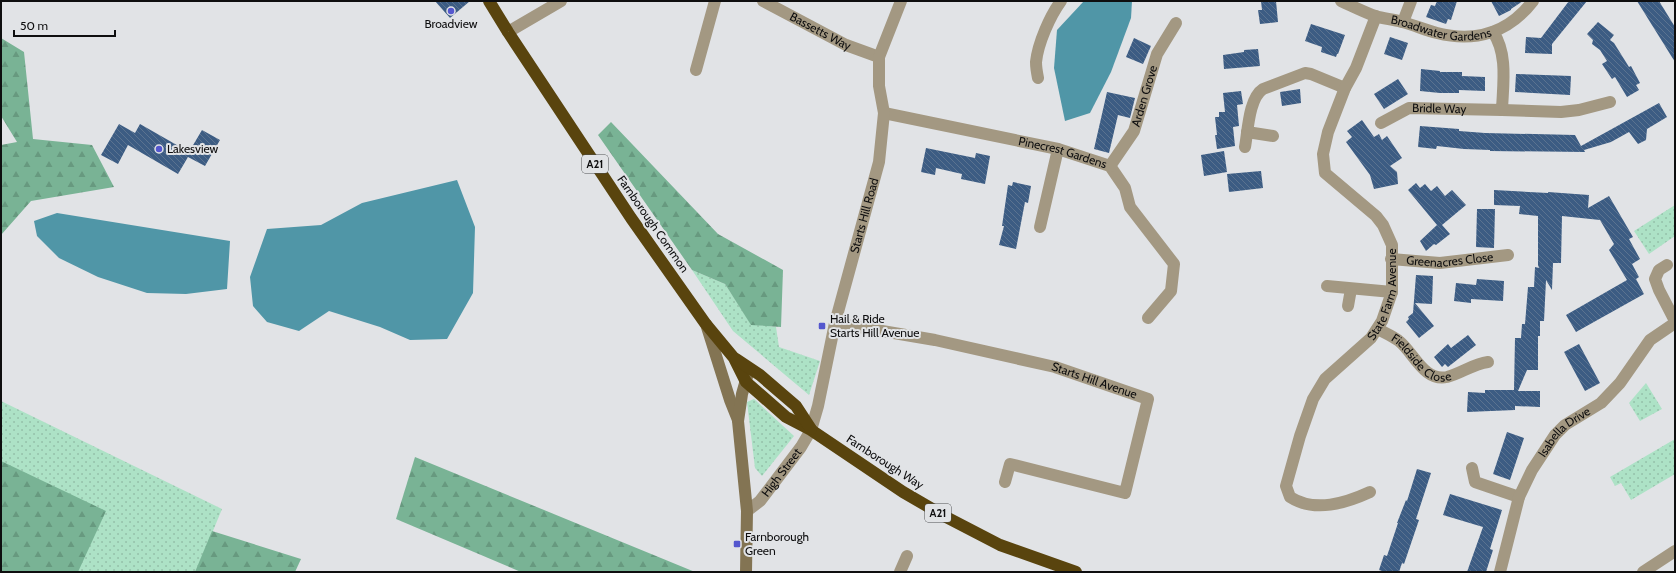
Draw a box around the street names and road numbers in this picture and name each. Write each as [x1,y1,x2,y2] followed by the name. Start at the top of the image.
[787,9,853,53] street label: Bassetts Way
[1390,12,1493,44] street label: Broadwater Gardens
[1128,63,1160,128] street label: Arden Grove
[1412,100,1467,116] street label: Bridle Way
[1017,133,1109,171] street label: Pinecrest Gardens
[582,155,608,173] road number: A21
[614,172,693,275] street label: Farnborough Common
[846,176,881,255] street label: Starts Hill Road
[1364,248,1400,343] street label: State Farm Avenue
[1406,249,1494,270] street label: Greenacres Close
[1389,330,1453,385] street label: Fieldside Close
[1050,358,1139,402] street label: Starts Hill Avenue
[1535,403,1593,460] street label: Isabella Drive
[844,431,927,492] street label: Farnborough Way
[758,445,804,500] street label: High Street
[925,504,951,522] road number: A21

